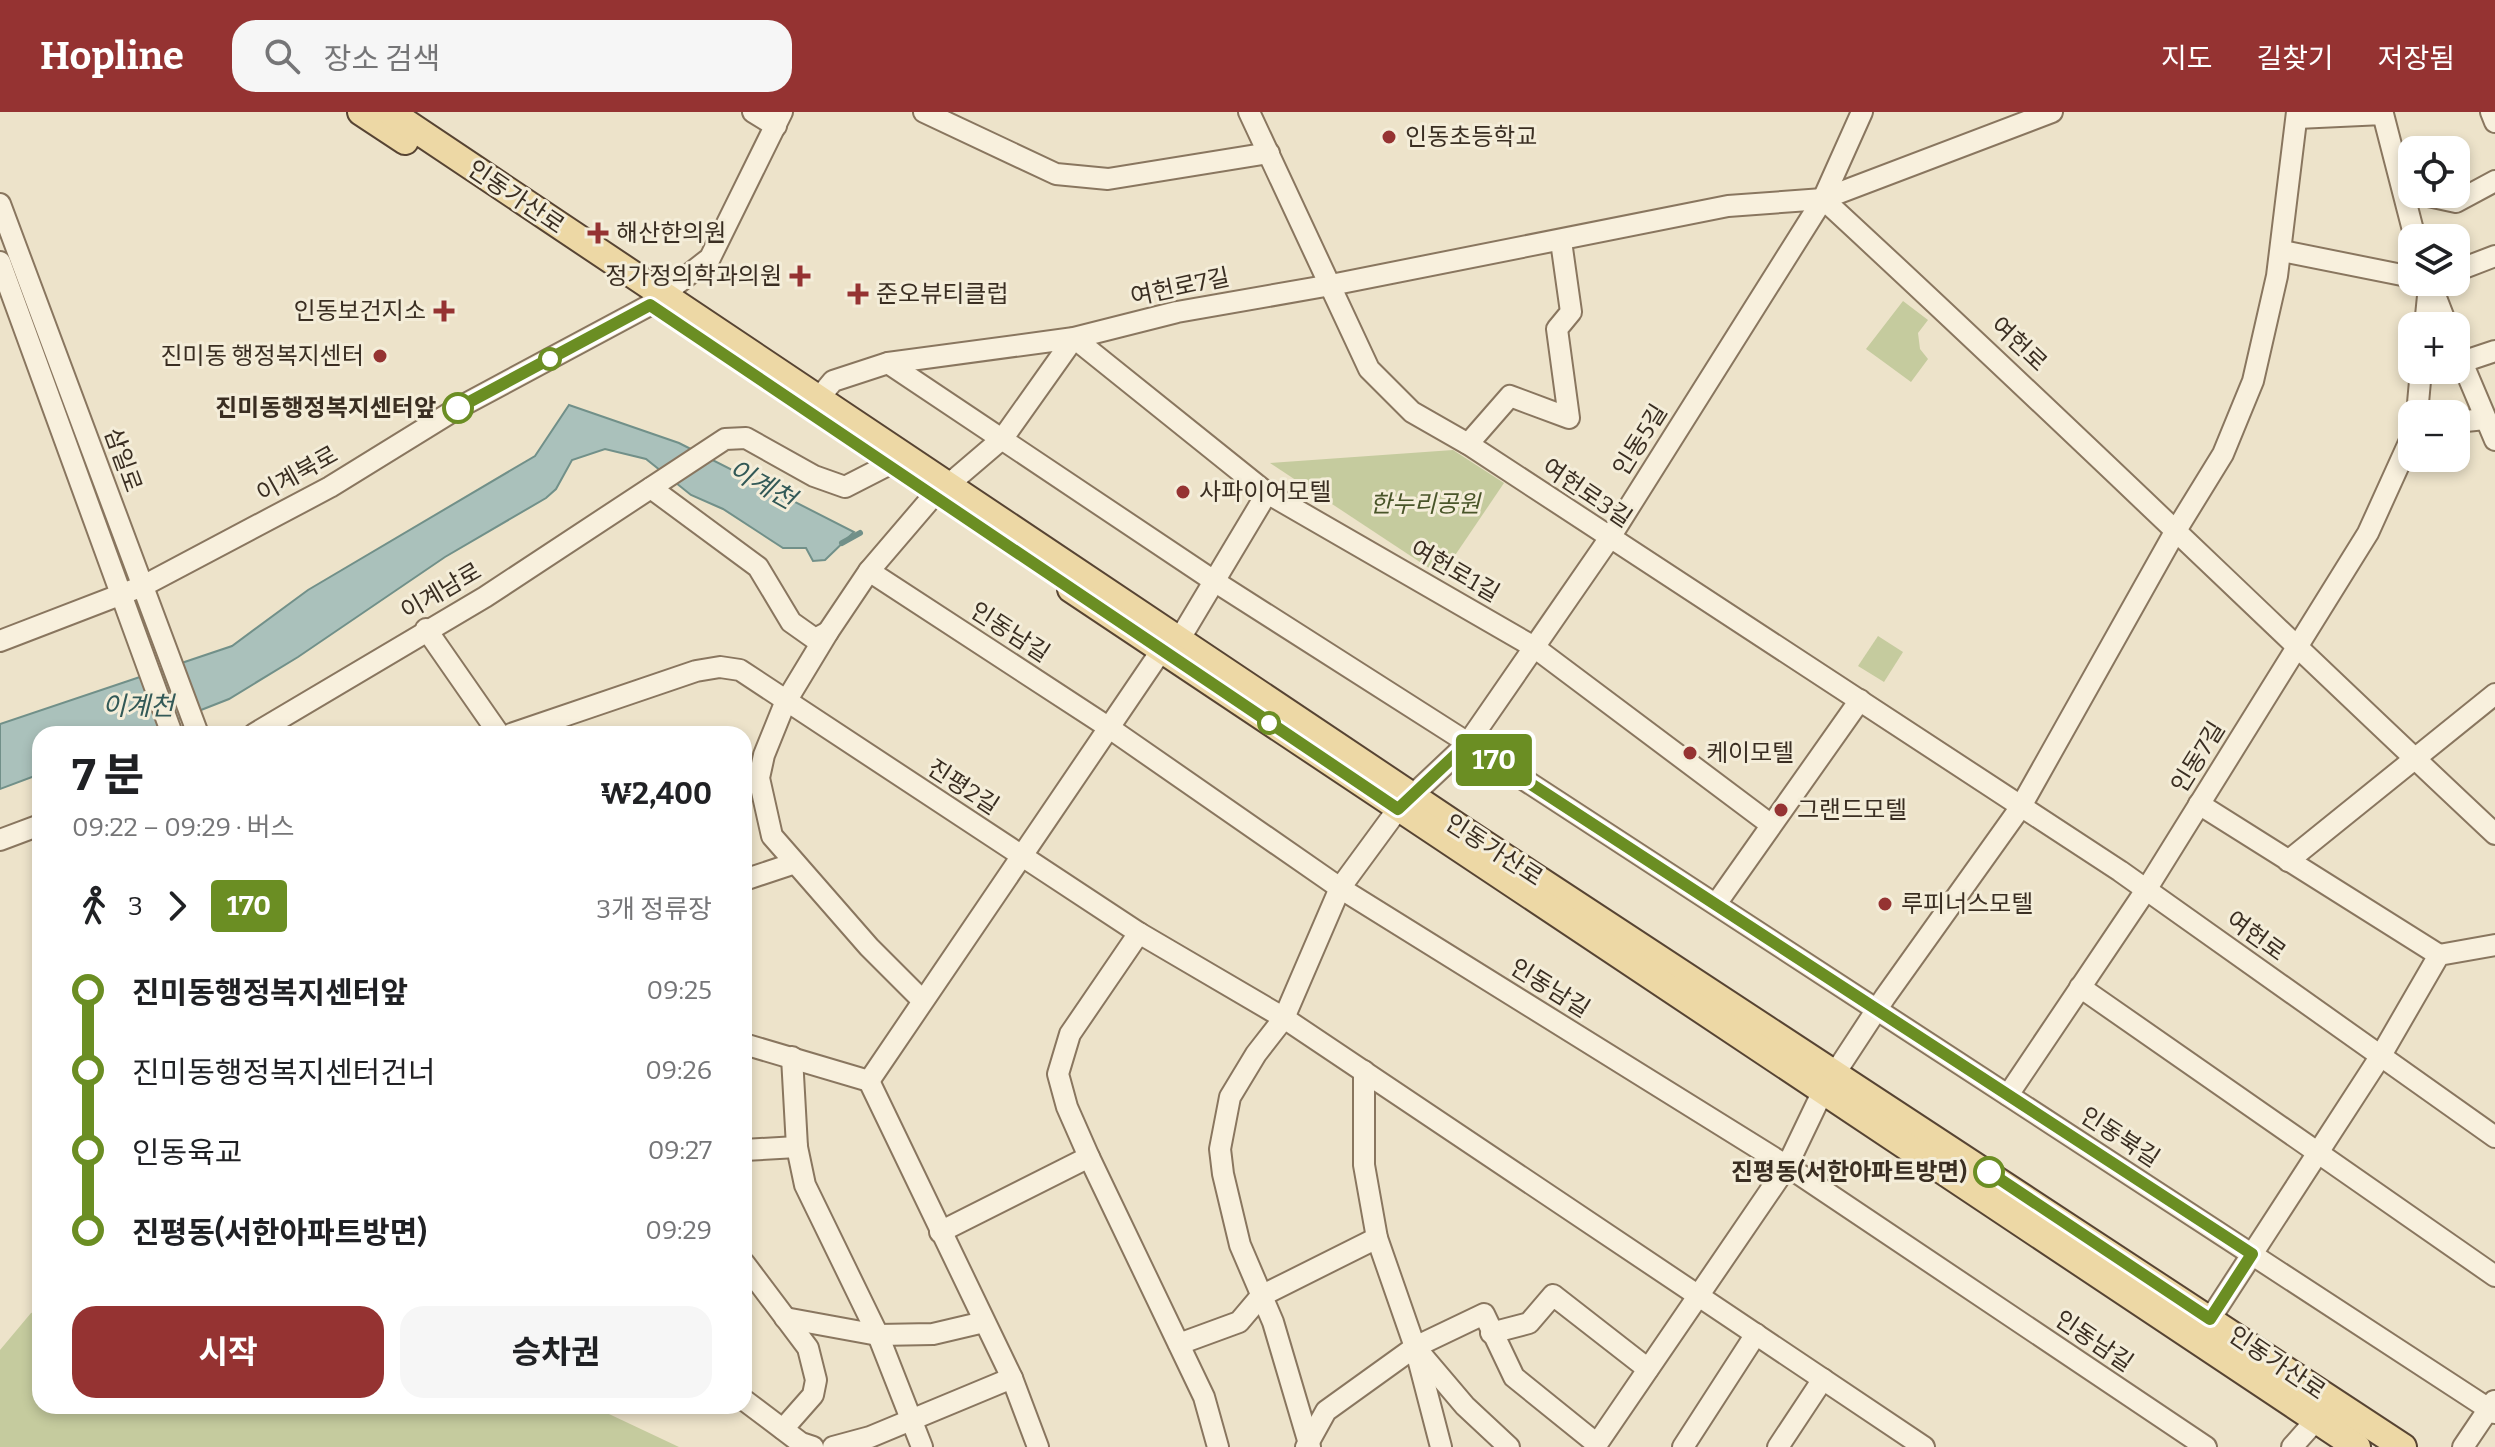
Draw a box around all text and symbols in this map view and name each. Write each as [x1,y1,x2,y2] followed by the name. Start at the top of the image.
[232,20,792,92] search box
[40,33,184,79] text: Hopline
[260,34,304,78] icon: search
[324,41,440,77] text: 장소 검색
[2161,42,2212,75] text: 지도
[2256,42,2334,75] text: 길찾기
[2378,42,2455,75] text: 저장됨
[1405,123,1537,151] place label: 인동초등학교
[1380,128,1398,146] marker: 인동초등학교
[2398,136,2470,472] map controls
[2398,136,2470,208] button: locate
[462,155,570,239] street label: 인동가산로
[616,219,726,247] place label: 해산한의원
[587,222,609,244] marker: 해산한의원
[2398,224,2470,296] button: layers
[605,262,782,290] place label: 정가정의학과의원
[1128,263,1232,311] street label: 여헌로7길
[789,265,811,287] marker: 정가정의학과의원
[876,280,1008,308] place label: 준오뷰티클럽
[847,283,869,305] marker: 준오뷰티클럽
[294,297,426,325] place label: 인동보건지소
[433,300,455,322] marker: 인동보건지소
[1985,311,2053,377] street label: 여헌로
[2398,312,2470,384] button: +
[160,342,364,370] place label: 진미동 행정복지센터
[371,347,389,365] marker: 진미동 행정복지센터
[539,348,561,370] unlabelled marker
[443,393,473,423] marker: 진미동행정복지센터앞
[215,394,436,422] place label: 진미동행정복지센터앞
[1607,399,1673,481] street label: 인동5길
[2398,400,2470,472] button: −
[99,424,147,496] street label: 삼일로
[252,440,342,508] street label: 이계북로
[723,453,803,517] water label: 이계천
[1537,453,1637,533] street label: 여헌로3길
[1199,478,1331,506] place label: 사파이어모텔
[1174,483,1192,501] marker: 사파이어모텔
[1370,490,1482,518] park label: 한누리공원
[1406,534,1504,608] street label: 여헌로1길
[396,557,486,625] street label: 이계남로
[965,596,1055,668] street label: 인동남길
[102,691,177,722] water label: 이계천
[1258,712,1280,734] unlabelled marker
[2165,716,2231,798] street label: 인동7길
[1448,734,1540,786] line badge: 170
[1706,739,1794,767] place label: 케이모텔
[1472,743,1516,776] text: 170
[1681,744,1699,762] marker: 케이모텔
[72,749,144,802] text: 7 분
[922,754,1004,820] street label: 진평2길
[601,776,712,812] text: ₩2,400
[1797,796,1907,824] place label: 그랜드모텔
[1772,801,1790,819] marker: 그랜드모텔
[1440,808,1548,892] street label: 인동가산로
[72,812,295,843] text: 09:22 – 09:29 · 버스
[72,884,116,928] icon: walk
[155,884,199,928] icon: forward
[227,889,271,922] text: 170
[1901,890,2033,918] place label: 루피너스모텔
[128,891,143,922] text: 3
[596,894,712,925] text: 3개 정류장
[1876,895,1894,913] marker: 루피너스모텔
[2221,905,2291,967] street label: 여헌로
[1505,953,1595,1023] street label: 인동남길
[132,975,408,1011] text: 진미동행정복지센터앞
[647,975,712,1006] text: 09:25
[132,1055,436,1091] text: 진미동행정복지센터건너
[645,1055,712,1086] text: 09:26
[2075,1101,2165,1173] street label: 인동북길
[132,1135,242,1171] text: 인동육교
[648,1135,712,1166] text: 09:27
[1974,1157,2004,1187] marker: 진평동(서한아파트방면)
[1731,1158,1967,1186] place label: 진평동(서한아파트방면)
[132,1215,427,1251] text: 진평동(서한아파트방면)
[645,1215,712,1246] text: 09:29
[2050,1305,2138,1377] street label: 인동남길
[72,1306,384,1398] button: 시작
[400,1306,712,1398] button: 승차권
[2223,1321,2331,1405] street label: 인동가산로

